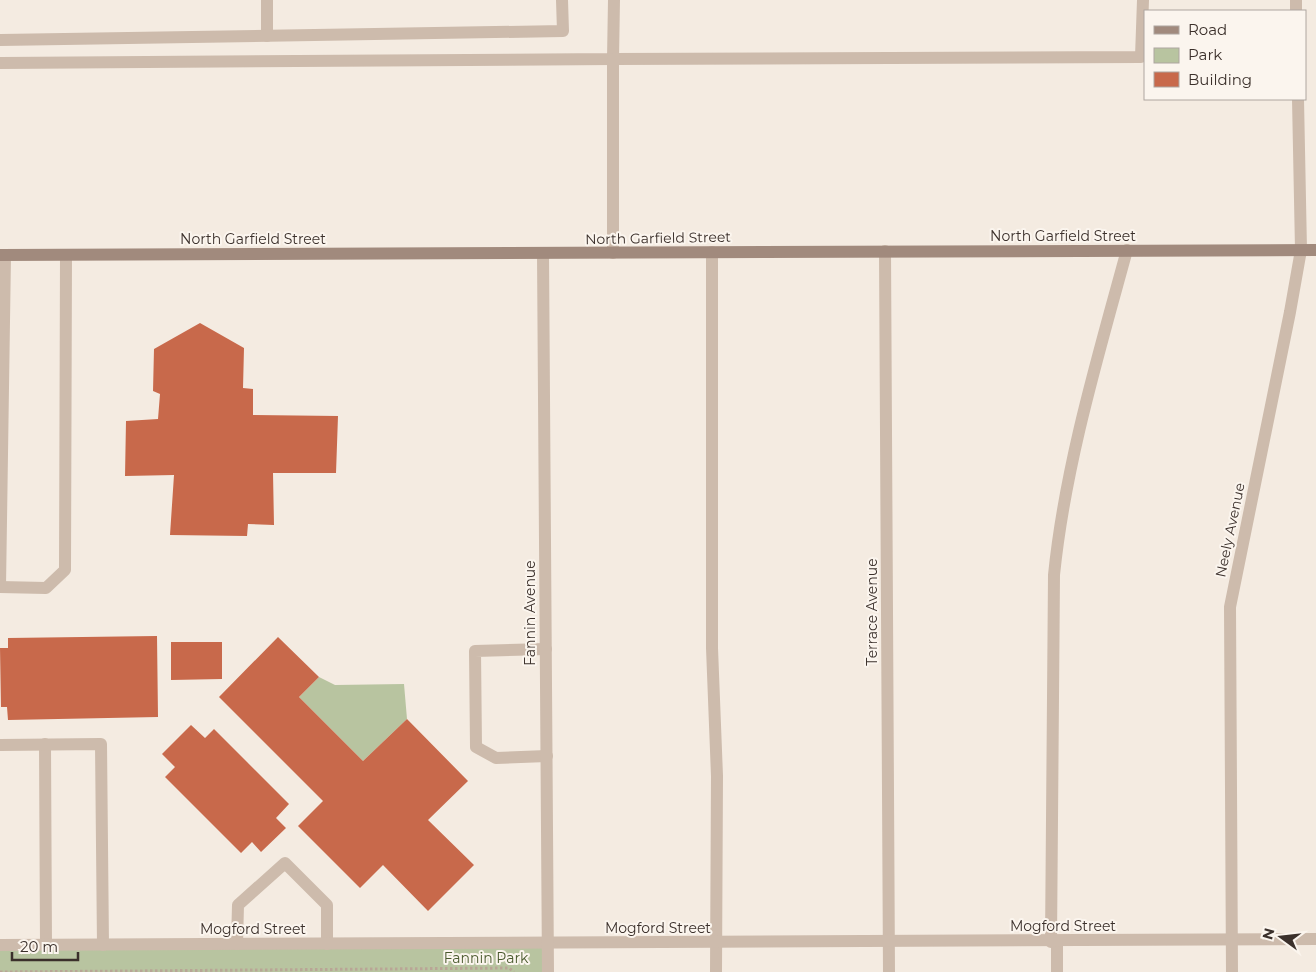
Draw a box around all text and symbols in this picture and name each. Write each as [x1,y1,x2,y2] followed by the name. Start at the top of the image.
[1144,10,1306,100] legend
[1188,20,1227,39] text: Road
[1188,45,1222,64] text: Park
[1188,70,1252,89] text: Building
[990,227,1136,245] street label: North Garfield Street
[585,228,731,248] street label: North Garfield Street
[180,230,326,248] street label: North Garfield Street
[1211,481,1249,579] street label: Neely Avenue
[863,558,881,666] street label: Terrace Avenue
[521,560,539,666] street label: Fannin Avenue
[1256,912,1306,962] north arrow
[1010,917,1116,935] street label: Mogford Street
[605,919,711,937] street label: Mogford Street
[200,920,306,938] street label: Mogford Street
[1258,926,1279,941] text: N
[12,930,79,962] scale bar
[20,937,58,956] text: 20 m
[444,949,529,967] park label: Fannin Park

